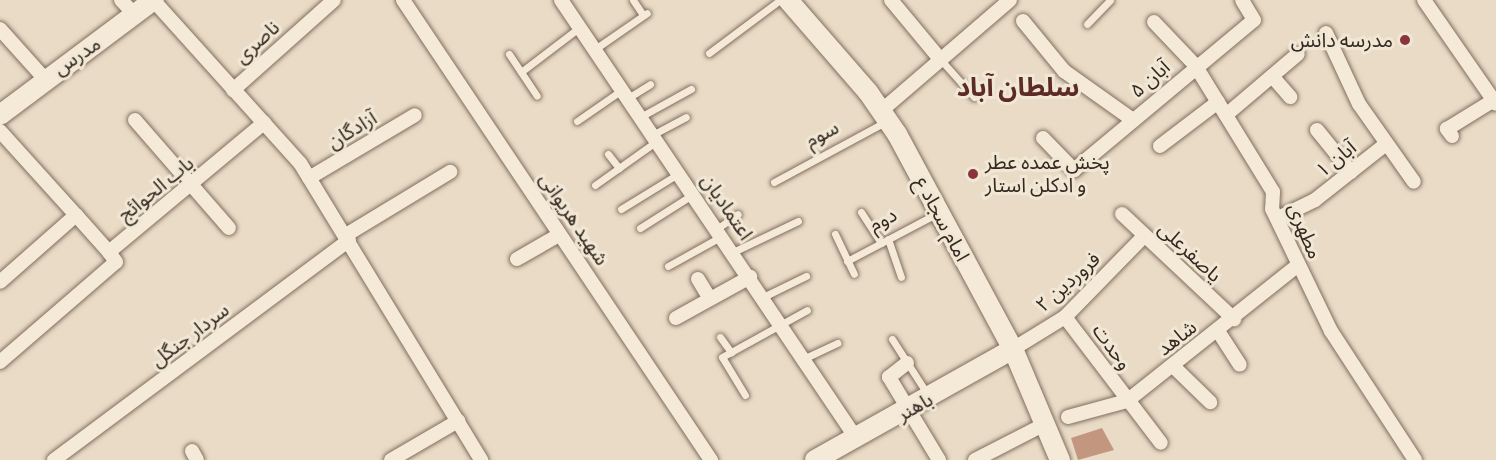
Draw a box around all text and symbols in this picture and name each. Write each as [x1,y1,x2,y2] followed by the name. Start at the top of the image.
[230,16,284,68] street label: ناصری
[1291,28,1393,52] place label: مدرسه دانش
[49,31,105,81] street label: مدرس
[1398,33,1412,47] marker: مدرسه دانش
[1125,55,1175,103] street label: آبان ۵
[957,72,1079,104] district label: سلطان آباد
[323,106,381,154] street label: آزادگان
[801,115,843,153] street label: سوم
[1311,136,1361,182] street label: آبان ۱
[985,150,1110,197] place label: پخش عمده عطر و ادکلن استار
[113,151,199,227] street label: باب الحوائج
[966,167,980,181] marker: پخش عمده عطر و ادکلن استار
[534,168,614,270] street label: شهید هریوانی
[696,169,758,245] street label: اعتمادیان
[910,172,974,266] street label: امام سجاد ع
[1283,200,1327,262] street label: مطهری
[865,203,901,237] street label: دوم
[1153,217,1227,287] street label: یاصفرعلی
[1031,247,1105,317] street label: فروردین ۲
[146,298,234,372] street label: سردار جنگل
[1152,315,1202,361] street label: شاهد
[1087,319,1137,375] street label: وحدت
[893,387,937,427] street label: باهنر

